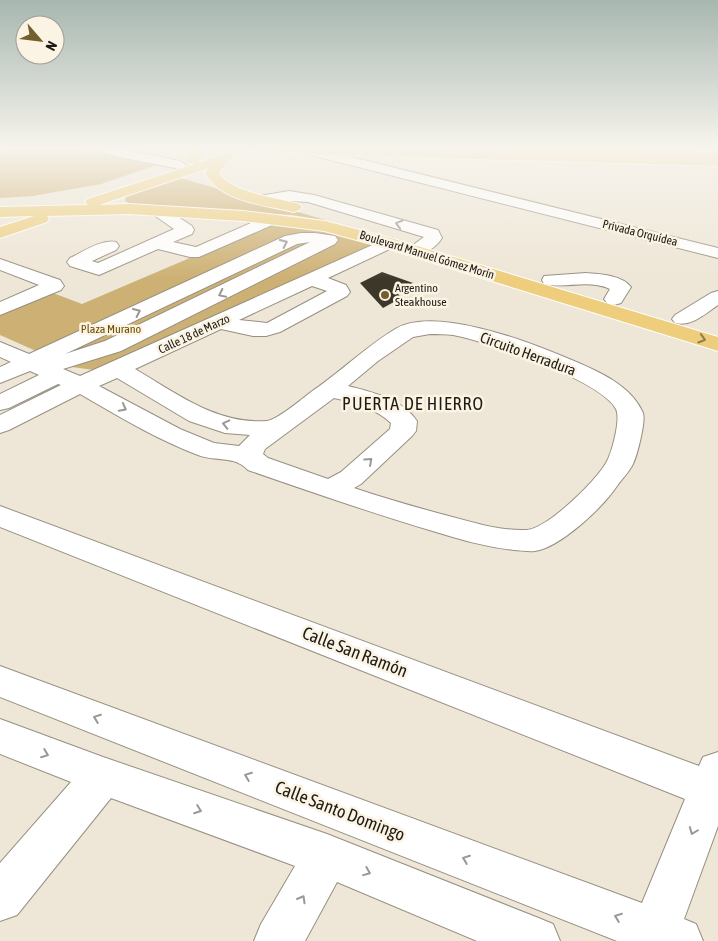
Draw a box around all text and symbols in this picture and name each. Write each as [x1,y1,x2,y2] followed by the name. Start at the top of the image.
[15,15,65,65] north arrow
[42,39,60,54] text: N
[601,217,679,249] street label: Privada Orquídea
[395,219,403,229] one-way arrow
[358,228,496,282] street label: Boulevard Manuel Gómez Morín
[279,239,288,250] one-way arrow
[395,281,447,309] place label: Argentino Steakhouse
[218,288,227,298] one-way arrow
[379,289,391,301] marker: Argentino Steakhouse
[132,308,141,319] one-way arrow
[156,311,232,357] street label: Calle 18 de Marzo
[81,322,142,336] park label: Plaza Murano
[478,328,578,379] street label: Circuito Herradura
[698,333,706,343] one-way arrow
[342,393,484,414] district label: PUERTA DE HIERRO
[118,402,127,412] one-way arrow
[221,419,230,430] one-way arrow
[364,458,373,467] one-way arrow
[300,622,411,681] street label: Calle San Ramón
[93,714,102,724] one-way arrow
[41,748,49,758] one-way arrow
[245,772,253,782] one-way arrow
[272,776,408,845] street label: Calle Santo Domingo
[193,804,202,814] one-way arrow
[689,826,699,835] one-way arrow
[462,855,471,865] one-way arrow
[362,867,370,877] one-way arrow
[296,895,306,904] one-way arrow
[614,913,622,923] one-way arrow

